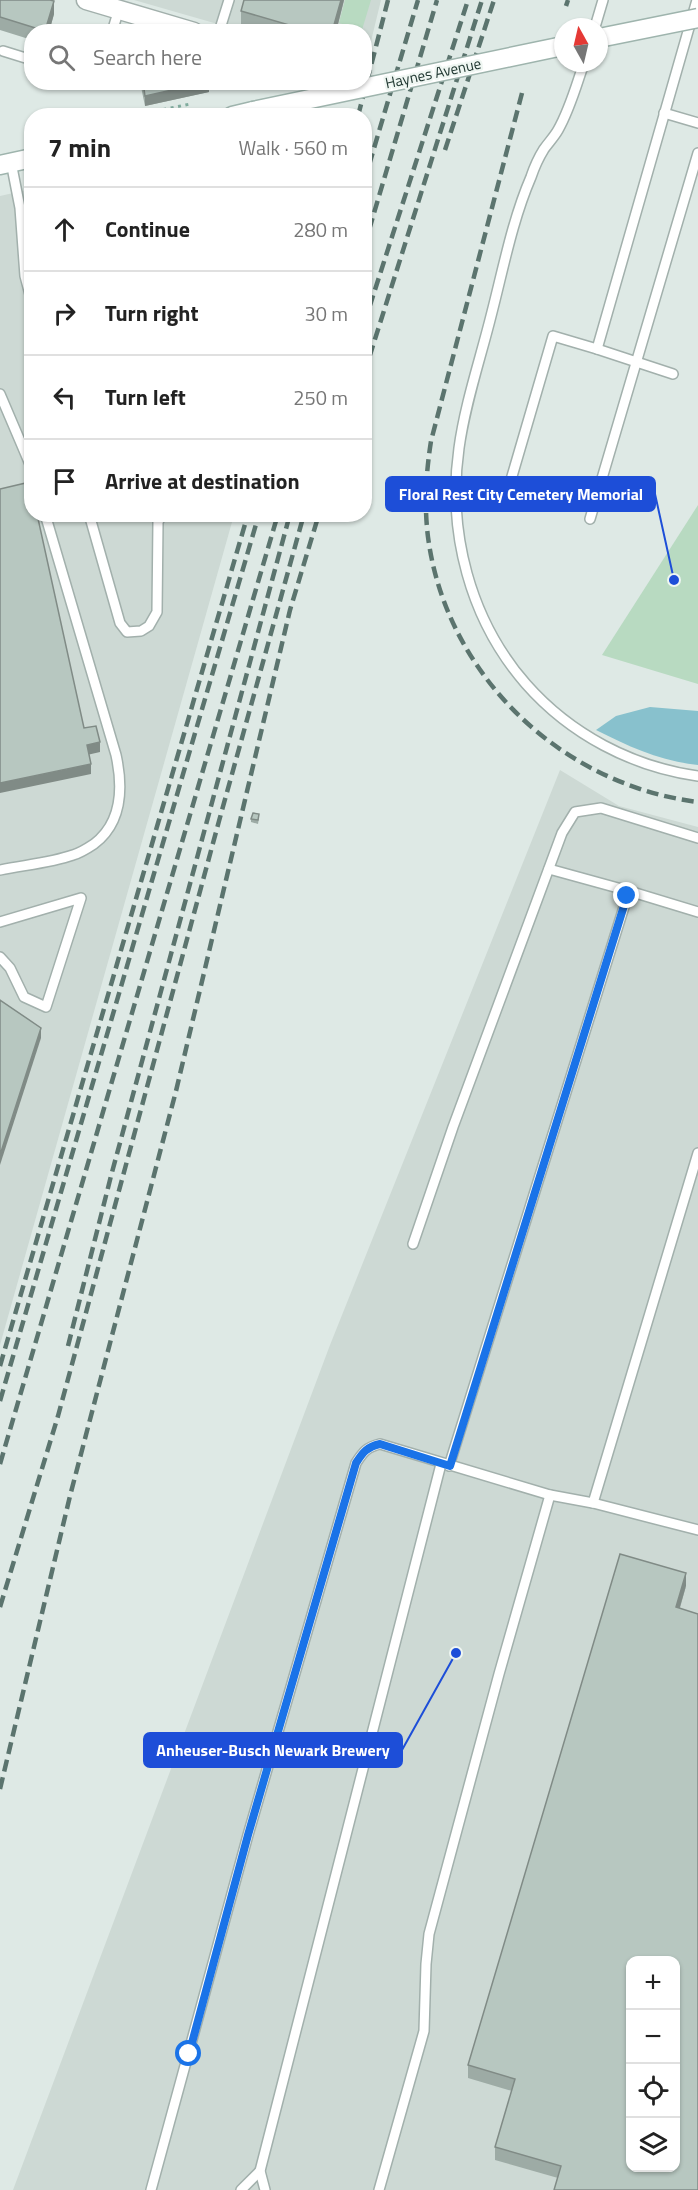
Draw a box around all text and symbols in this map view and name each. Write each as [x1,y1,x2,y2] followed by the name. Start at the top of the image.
[554,18,608,72] north arrow
[24,24,372,90] search box
[93,40,202,74] text: Search here
[45,41,78,74] icon: search
[383,52,483,94] street label: Haynes Avenue
[48,128,111,167] text: 7 min
[239,132,348,163] text: Walk · 560 m
[105,212,190,246] text: Continue
[48,213,81,246] icon: ahead
[293,214,348,245] text: 280 m
[105,296,199,330] text: Turn right
[48,297,81,330] icon: right
[304,298,348,329] text: 30 m
[105,380,186,414] text: Turn left
[48,381,81,414] icon: left
[293,382,348,413] text: 250 m
[105,464,300,498] text: Arrive at destination
[48,465,81,498] icon: arrive
[386,477,655,511] callout: Floral Rest City Cemetery Memorial
[399,482,643,506] text: Floral Rest City Cemetery Memorial
[613,882,639,908] route end
[144,1733,402,1767] callout: Anheuser-Busch Newark Brewery
[156,1738,390,1762] text: Anheuser-Busch Newark Brewery
[626,1956,680,2172] map controls
[626,1956,680,2010] button: +
[626,2010,680,2064] button: −
[175,2040,201,2066] route start
[626,2064,680,2118] button: locate
[626,2118,680,2172] button: layers

